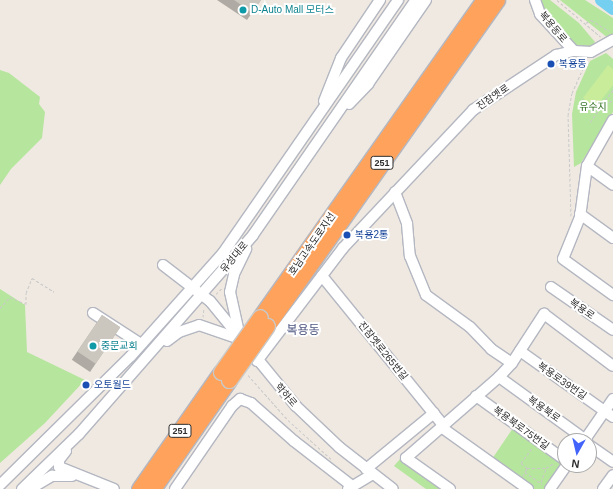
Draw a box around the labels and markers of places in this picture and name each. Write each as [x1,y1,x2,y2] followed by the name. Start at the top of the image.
[251,4,334,16] place label: D-Auto Mall 모터스
[238,5,248,15] marker: D-Auto Mall 모터스
[559,58,587,70] place label: 복용동
[546,59,556,69] marker: 복용동
[355,229,388,241] place label: 복용2통
[342,230,352,240] marker: 복용2통
[101,340,138,352] place label: 중문교회
[88,341,98,351] marker: 중문교회
[94,379,131,391] place label: 오토월드
[81,380,91,390] marker: 오토월드

